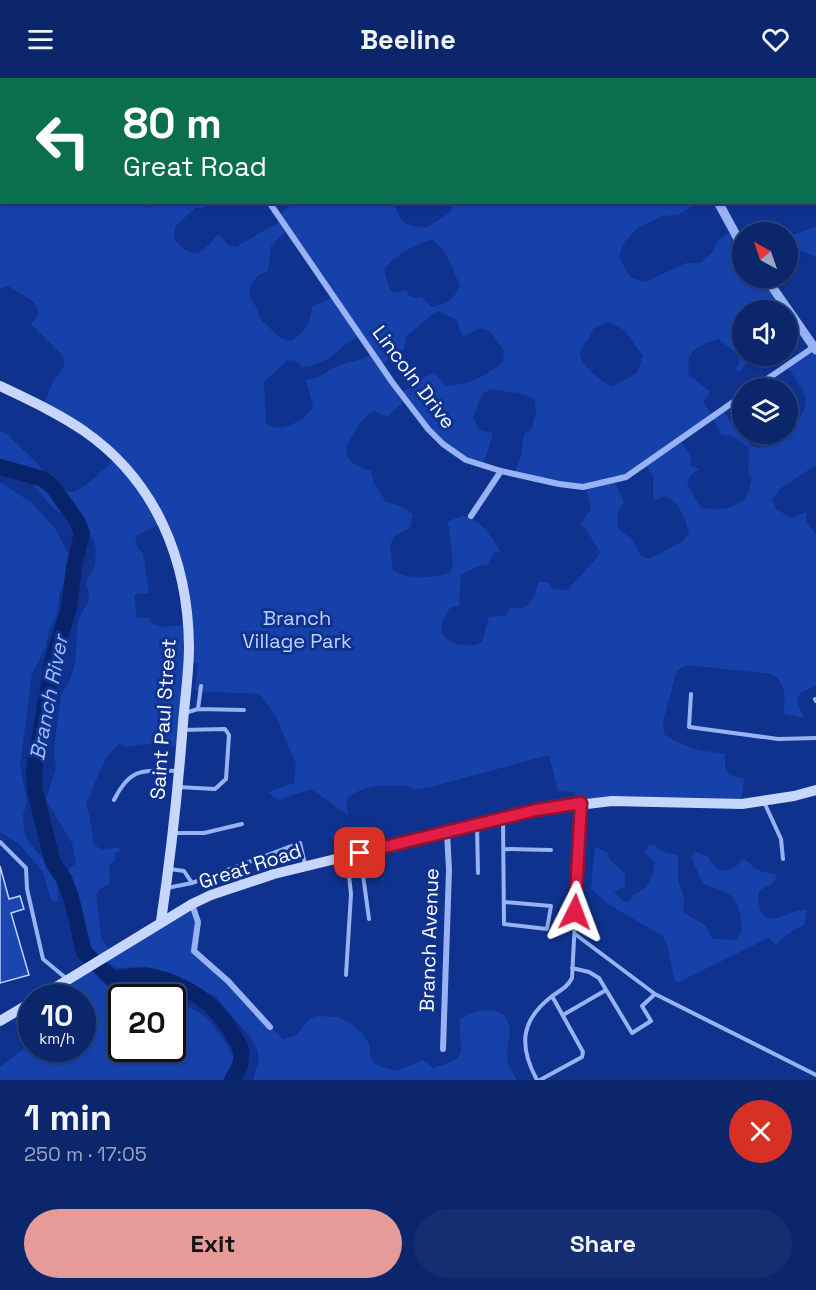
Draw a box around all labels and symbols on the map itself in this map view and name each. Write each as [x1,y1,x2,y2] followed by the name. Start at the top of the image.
[732,222,798,288] north arrow
[367,320,461,434] street label: Lincoln Drive
[242,605,352,654] park label: Branch Village Park
[23,631,74,763] water label: Branch River
[144,638,182,800] street label: Saint Paul Street
[334,827,385,878] pin
[195,837,305,895] street label: Great Road
[413,868,445,1012] street label: Branch Avenue
[543,880,607,944] position arrow
[108,984,186,1062] speed limit sign: 20

